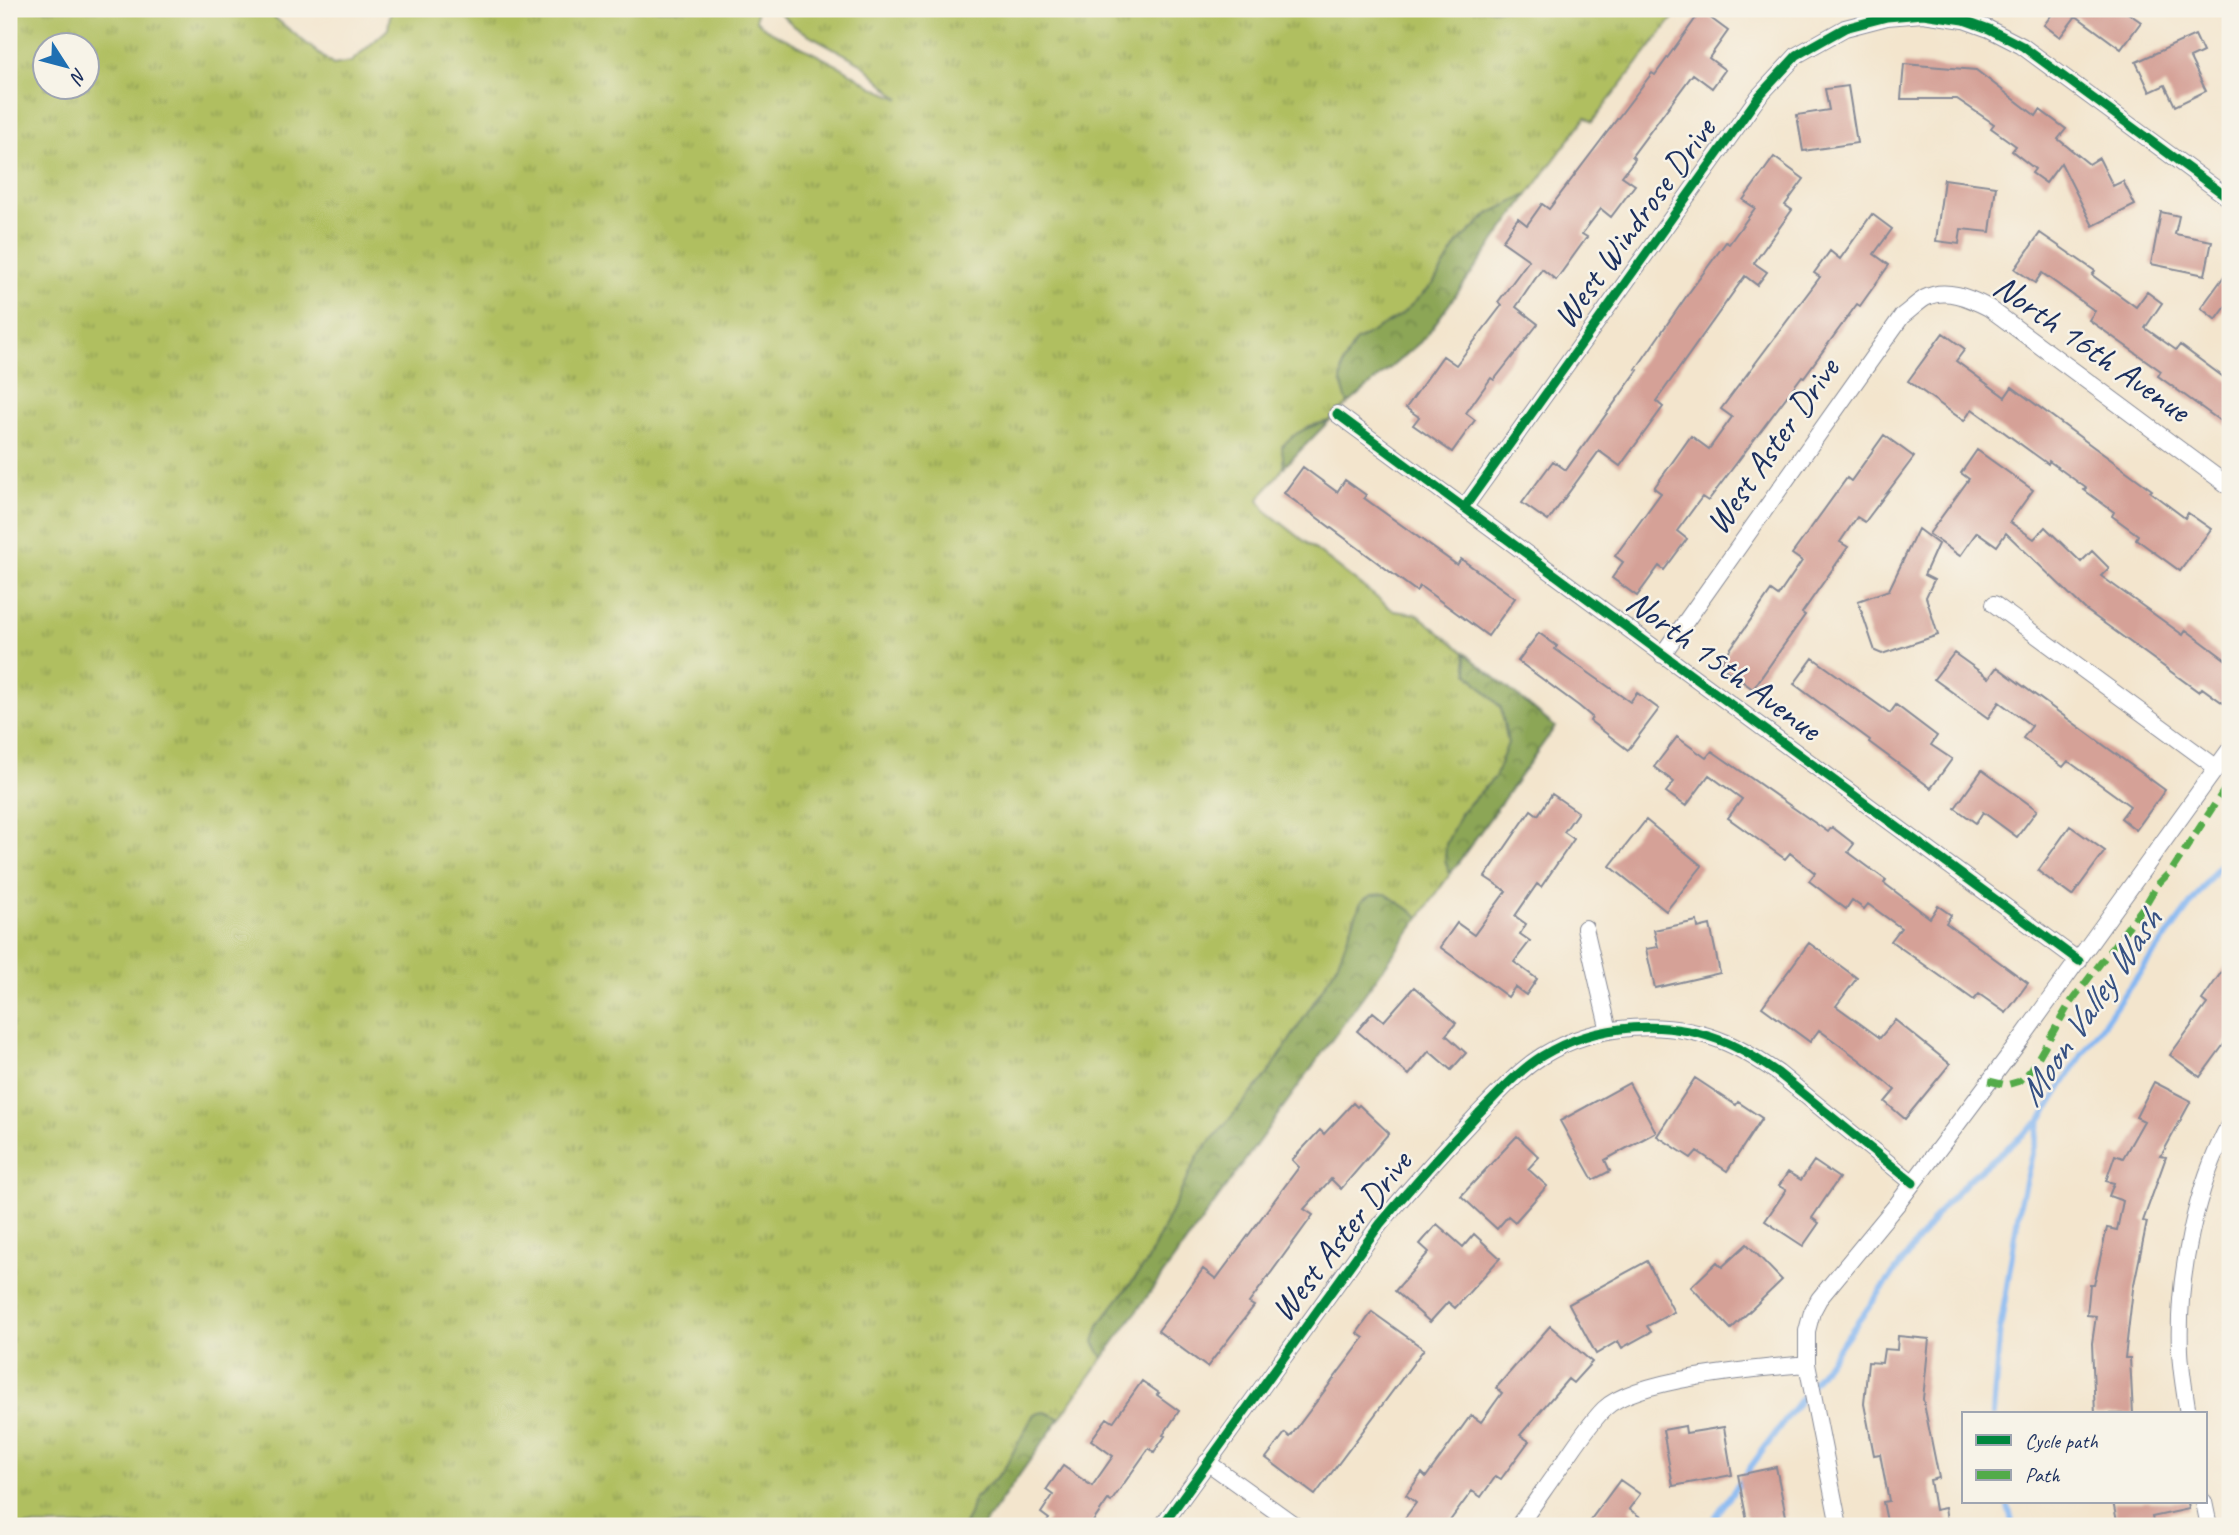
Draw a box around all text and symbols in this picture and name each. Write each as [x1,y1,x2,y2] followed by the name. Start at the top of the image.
[32,32,102,102] north arrow
[64,64,92,90] text: N
[1542,107,1727,337] street label: West Windrose Drive
[1985,264,2201,434] street label: North 16th Avenue
[1695,347,1851,543] street label: West Aster Drive
[1618,579,1832,752] street label: North 15th Avenue
[2006,898,2173,1114] water label: Moon Valley Wash
[1260,1139,1423,1331] street label: West Aster Drive
[1962,1412,2208,1504] legend
[2025,1428,2098,1454] text: Cycle path
[2025,1462,2061,1488] text: Path

